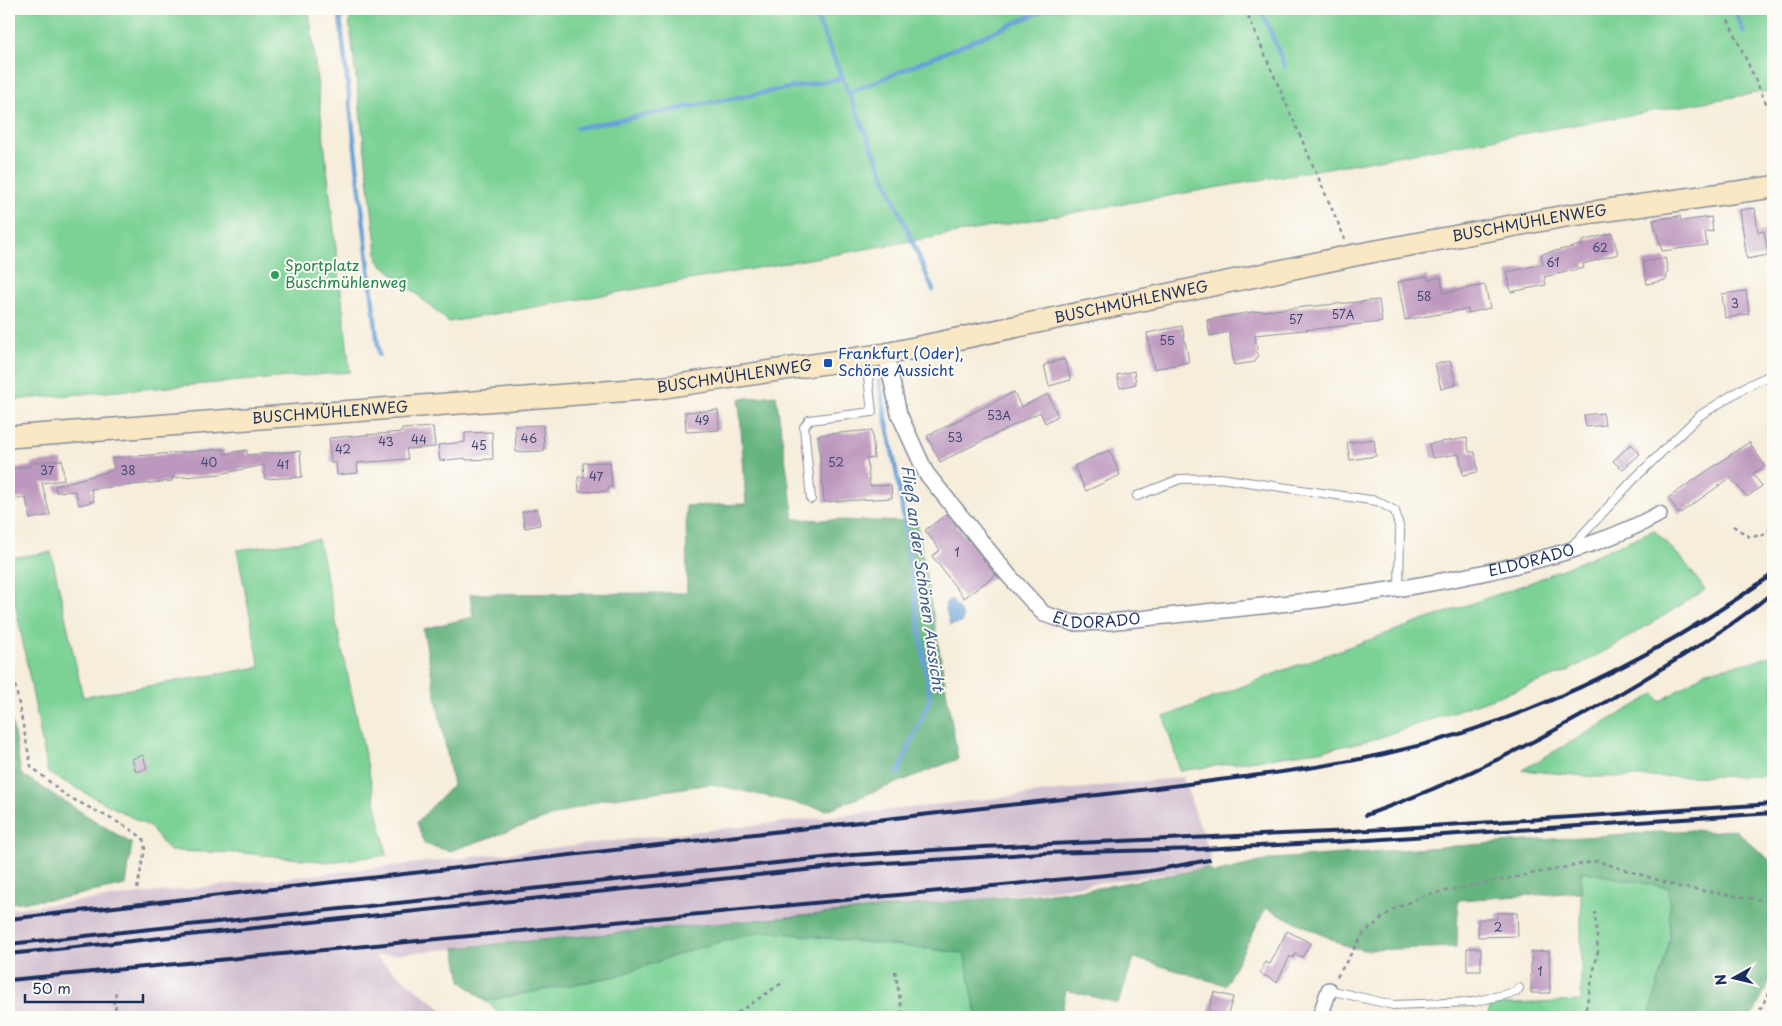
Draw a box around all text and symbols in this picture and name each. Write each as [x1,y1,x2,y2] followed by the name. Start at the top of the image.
[1450,197,1608,247] street label: BUSCHMÜHLENWEG
[1592,238,1608,256] house number: 62
[285,253,407,293] place label: Sportplatz Buschmühlenweg
[1546,253,1560,271] house number: 61
[269,269,281,281] marker: Sportplatz Buschmühlenweg
[1052,273,1210,328] street label: BUSCHMÜHLENWEG
[1416,287,1432,305] house number: 58
[1731,294,1739,312] house number: 3
[1331,305,1355,323] house number: 57A
[1289,310,1303,328] house number: 57
[1159,331,1175,349] house number: 55
[838,341,964,381] place label: Frankfurt (Oder), Schöne Aussicht
[655,352,813,398] street label: BUSCHMÜHLENWEG
[822,357,834,369] marker: Frankfurt (Oder), Schöne Aussicht
[251,394,409,429] street label: BUSCHMÜHLENWEG
[987,406,1011,424] house number: 53A
[695,411,709,429] house number: 49
[947,428,963,446] house number: 53
[521,429,537,447] house number: 46
[411,430,427,448] house number: 44
[378,432,394,450] house number: 43
[471,436,487,454] house number: 45
[335,440,351,458] house number: 42
[201,453,218,471] house number: 40
[828,453,844,471] house number: 52
[277,455,289,473] house number: 41
[40,461,55,479] house number: 37
[120,461,136,479] house number: 38
[896,463,952,695] water label: Fließ an der Schönen Aussicht
[589,467,604,485] house number: 47
[1486,537,1577,581] street label: ELDORADO
[954,543,960,561] house number: 1
[1050,604,1141,633] street label: ELDORADO
[1494,918,1502,936] house number: 2
[1710,954,1760,1004] north arrow
[1537,962,1543,980] house number: 1
[25,971,142,1003] scale bar
[1709,973,1732,987] text: N
[32,976,71,999] text: 50 m

